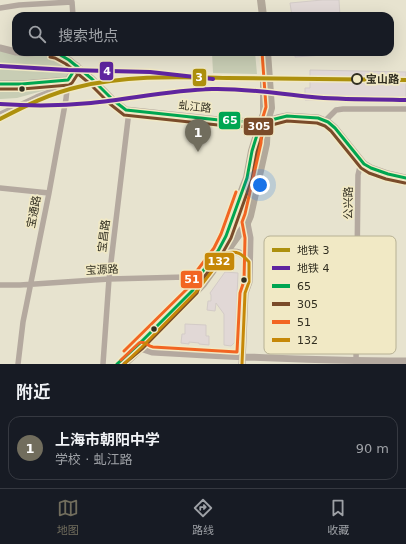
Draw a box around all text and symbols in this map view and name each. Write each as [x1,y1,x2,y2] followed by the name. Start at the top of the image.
[12,12,394,56] search box
[26,23,48,45] icon: search
[58,27,118,45] text: 搜索地点
[99,61,114,81] line badge: 4
[103,65,111,78] text: 4
[192,68,207,87] line badge: 3
[195,71,203,84] text: 3
[351,73,363,85] marker: 宝山路
[366,73,400,86] place label: 宝山路
[17,84,27,94] unlabelled marker
[178,99,212,115] street label: 虬江路
[218,111,241,130] line badge: 65
[222,114,238,127] text: 65
[243,117,274,136] line badge: 305
[185,119,211,152] pin: 1
[248,120,270,133] text: 305
[250,175,270,195] your location
[342,187,355,220] street label: 公兴路
[24,195,44,229] street label: 宝通路
[96,219,112,253] street label: 宝昌路
[264,236,396,354] legend
[297,244,330,257] text: 地铁 3
[204,252,235,271] line badge: 132
[208,255,230,268] text: 132
[297,262,330,275] text: 地铁 4
[85,263,119,277] street label: 宝源路
[180,270,203,289] line badge: 51
[184,273,200,286] text: 51
[239,275,249,285] unlabelled marker
[297,280,311,293] text: 65
[297,298,318,311] text: 305
[297,316,311,329] text: 51
[149,324,159,334] unlabelled marker
[297,334,318,347] text: 132
[16,382,50,402] text: 附近
[55,431,160,449] text: 上海市朝阳中学
[25,441,35,456] text: 1
[356,441,389,456] text: 90 m
[55,452,132,467] text: 学校 · 虬江路
[57,497,79,537] tab: 地图
[192,497,214,537] tab: 路线
[327,497,349,537] tab: 收藏

